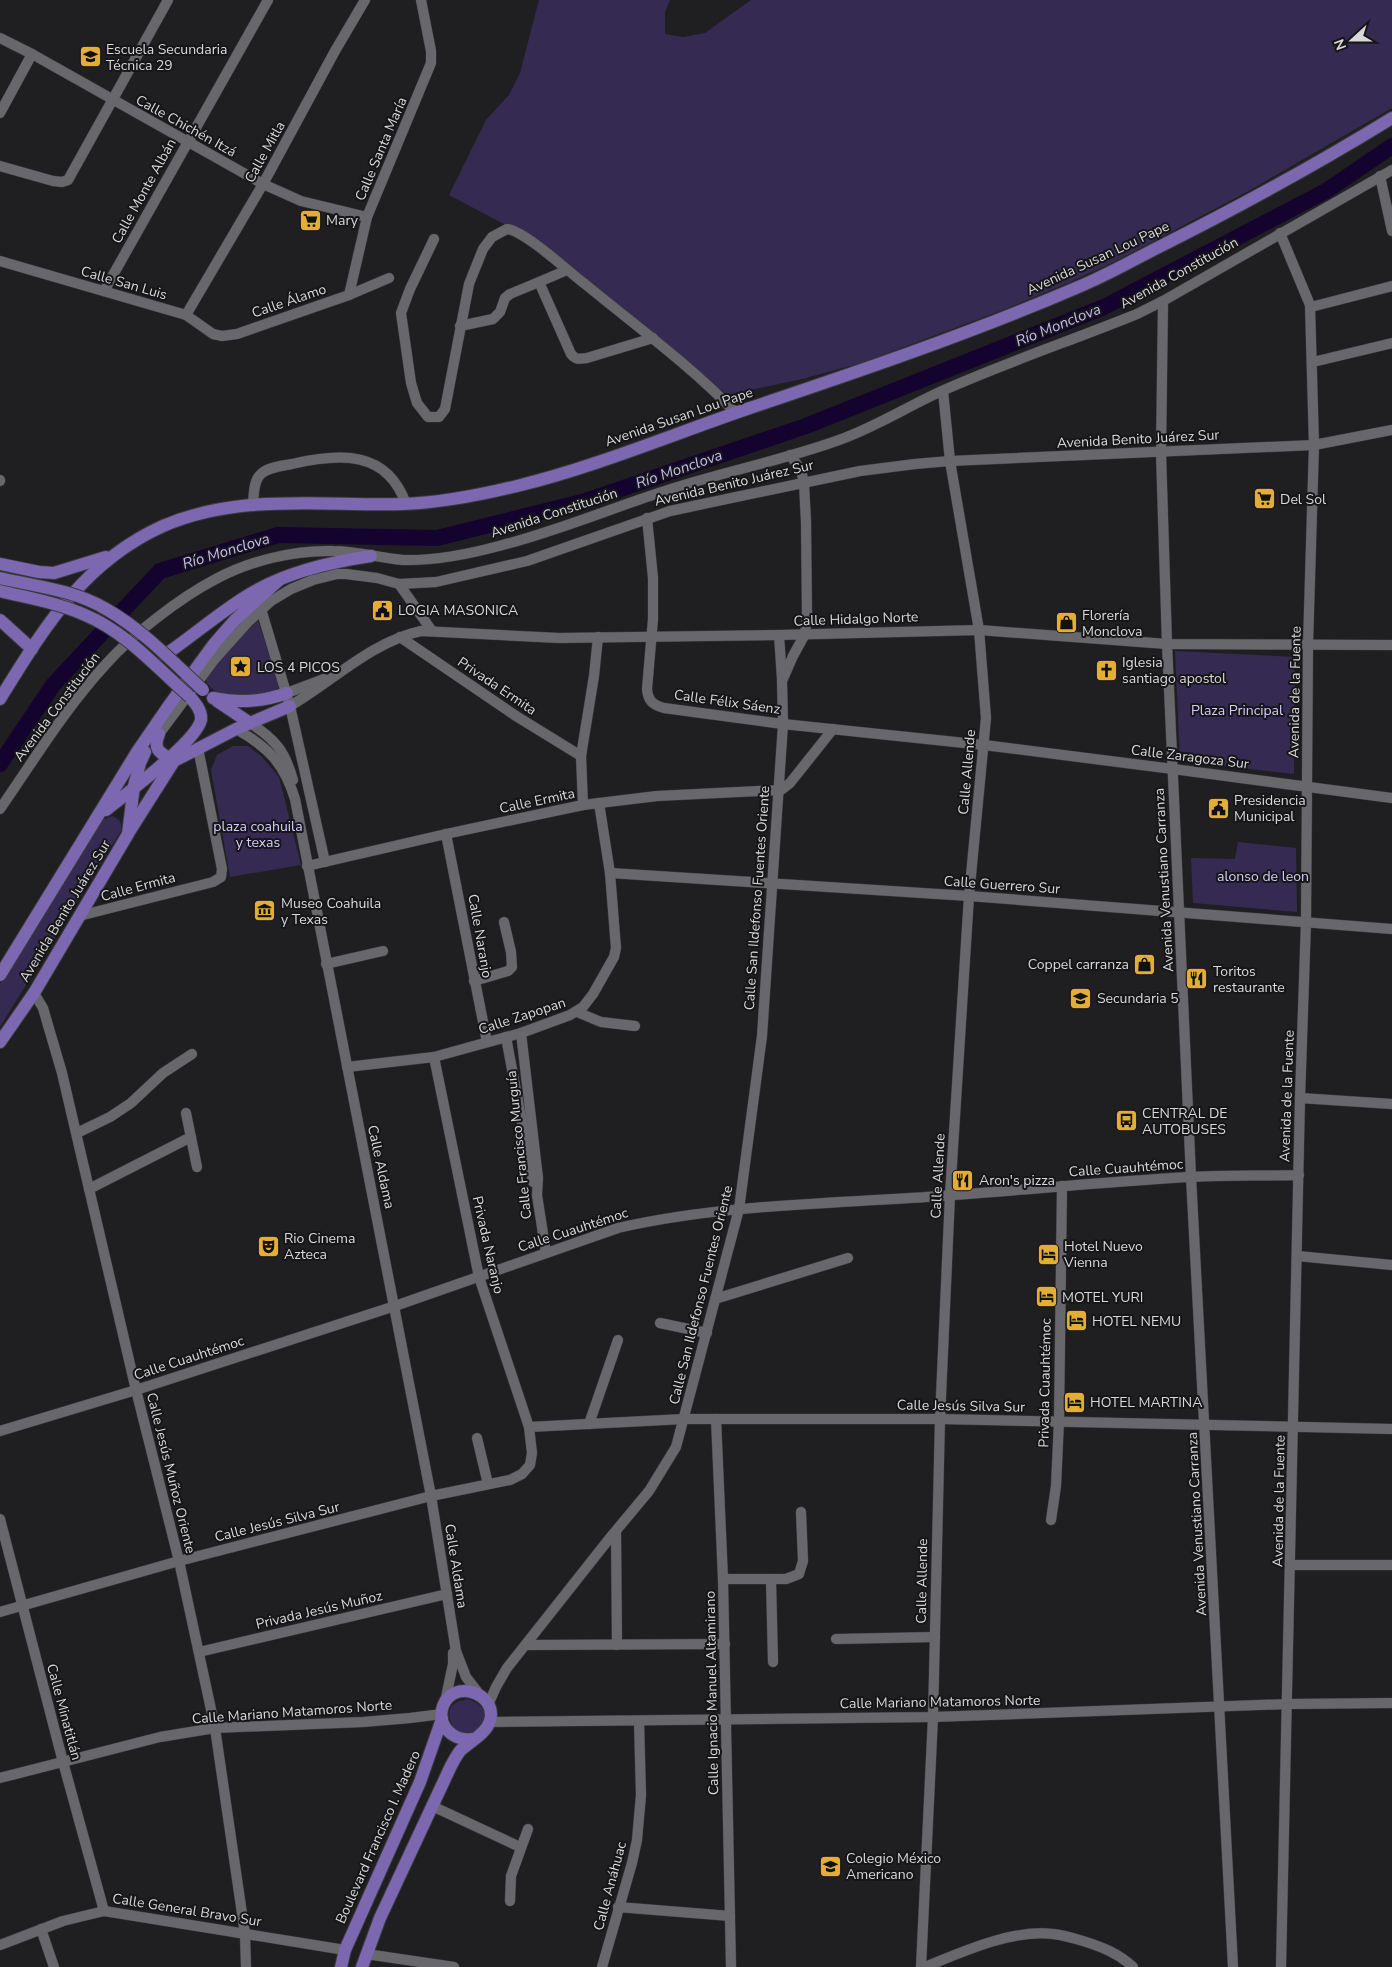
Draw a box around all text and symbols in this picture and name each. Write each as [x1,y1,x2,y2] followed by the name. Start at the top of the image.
[1327,15,1377,65] north arrow
[1330,36,1351,53] text: N
[106,40,227,75] place label: Escuela Secundaria Técnica 29
[78,45,102,69] school or university icon: Escuela Secundaria Técnica 29
[132,90,240,162] street label: Calle Chichén Itzá
[351,94,411,204] street label: Calle Santa María
[240,118,290,186] street label: Calle Mitla
[107,135,181,247] street label: Calle Monte Albán
[298,208,322,232] supermarket icon: Mary
[326,211,359,230] place label: Mary
[1024,217,1172,299] street label: Avenida Susan Lou Pape
[1116,233,1242,313] street label: Avenida Constitución
[79,262,170,304] street label: Calle San Luis
[249,279,329,323] street label: Calle Álamo
[1012,299,1104,351] water label: Río Monclova
[603,383,755,451] street label: Avenida Susan Lou Pape
[1056,425,1220,453] street label: Avenida Benito Juárez Sur
[633,445,725,493] water label: Río Monclova
[653,455,815,511] street label: Avenida Benito Juárez Sur
[488,483,620,543] street label: Avenida Constitución
[1252,487,1276,511] supermarket icon: Del Sol
[1280,490,1327,509] place label: Del Sol
[180,528,272,574] water label: Río Monclova
[370,598,394,622] public building icon: LOGIA MASONICA
[398,601,518,620] place label: LOGIA MASONICA
[1082,606,1142,641] place label: Florería Monclova
[793,607,919,631] street label: Calle Hidalgo Norte
[1054,611,1078,635] shop icon: Florería Monclova
[1284,626,1306,758] street label: Avenida de la Fuente
[10,648,104,766] street label: Avenida Constitución
[454,653,540,719] street label: Privada Ermita
[1122,653,1227,688] place label: Iglesia santiago apostol
[229,655,253,679] place icon: LOS 4 PICOS
[257,658,340,677] place label: LOS 4 PICOS
[1094,658,1118,682] church icon: Iglesia santiago apostol
[673,685,782,719] street label: Calle Félix Sáenz
[1191,701,1284,720] park label: Plaza Principal
[954,729,980,815] street label: Calle Allende
[1130,740,1250,774] street label: Calle Zaragoza Sur
[498,784,576,818] street label: Calle Ermita
[740,785,774,1011] street label: Calle San Ildefonso Fuentes Oriente
[1150,788,1178,972] street label: Avenida Venustiano Carranza
[1234,791,1306,826] place label: Presidencia Municipal
[1206,796,1230,820] public building icon: Presidencia Municipal
[213,817,303,852] park label: plaza coahuila y texas
[15,836,115,986] street label: Avenida Benito Juárez Sur
[1217,867,1309,886] park label: alonso de leon
[99,868,177,906] street label: Calle Ermita
[943,871,1061,899] street label: Calle Guerrero Sur
[463,892,497,980] street label: Calle Naranjo
[281,894,381,929] place label: Museo Coahuila y Texas
[253,899,277,923] museum icon: Museo Coahuila y Texas
[1133,952,1157,976] shop icon: Coppel carranza
[1028,955,1129,974] place label: Coppel carranza
[1213,962,1285,997] place label: Toritos restaurante
[1185,967,1209,991] restaurant icon: Toritos restaurante
[1069,986,1093,1010] school or university icon: Secundaria 5
[1097,989,1179,1008] place label: Secundaria 5
[476,993,568,1039] street label: Calle Zapopan
[1275,1030,1299,1162] street label: Avenida de la Fuente
[502,1070,536,1220] street label: Calle Francisco Murguía
[1142,1104,1228,1139] place label: CENTRAL DE AUTOBUSES
[1114,1109,1138,1133] bus stop icon: CENTRAL DE AUTOBUSES
[363,1123,399,1211] street label: Calle Aldama
[926,1133,950,1219] street label: Calle Allende
[1068,1154,1184,1181] street label: Calle Cuauhtémoc
[951,1168,975,1192] restaurant icon: Aron's pizza
[979,1171,1055,1190] place label: Aron's pizza
[665,1183,737,1407] street label: Calle San Ildefonso Fuentes Oriente
[468,1194,509,1296] street label: Privada Naranjo
[515,1203,631,1257] street label: Calle Cuauhtémoc
[284,1229,355,1264] place label: Rio Cinema Azteca
[256,1234,280,1258] theatre icon: Rio Cinema Azteca
[1063,1237,1143,1272] place label: Hotel Nuevo Vienna
[1036,1242,1060,1266] hotel icon: Hotel Nuevo Vienna
[1034,1285,1058,1309] hotel icon: MOTEL YURI
[1062,1288,1143,1307] place label: MOTEL YURI
[1064,1309,1088,1333] hotel icon: HOTEL NEMU
[1092,1312,1181,1331] place label: HOTEL NEMU
[1034,1318,1056,1448] street label: Privada Cuauhtémoc
[131,1331,247,1385] street label: Calle Cuauhtémoc
[1062,1390,1086,1414] hotel icon: HOTEL MARTINA
[142,1391,200,1555] street label: Calle Jesús Muñoz Oriente
[1090,1393,1202,1412] place label: HOTEL MARTINA
[897,1395,1025,1417] street label: Calle Jesús Silva Sur
[1183,1432,1211,1616] street label: Avenida Venustiano Carranza
[1268,1435,1290,1567] street label: Avenida de la Fuente
[213,1497,341,1547] street label: Calle Jesús Silva Sur
[440,1522,472,1610] street label: Calle Aldama
[912,1538,932,1624] street label: Calle Allende
[254,1586,385,1634] street label: Privada Jesús Muñoz
[701,1590,723,1795] street label: Calle Ignacio Manuel Altamirano
[42,1662,86,1762] street label: Calle Minatitlán
[840,1691,1040,1713] street label: Calle Mariano Matamoros Norte
[191,1696,393,1728] street label: Calle Mariano Matamoros Norte
[331,1747,425,1927] street label: Boulevard Francisco I. Madero
[589,1839,631,1932] street label: Calle Anáhuac
[846,1849,941,1884] place label: Colegio México Americano
[818,1854,842,1878] school or university icon: Colegio México Americano
[111,1889,263,1931] street label: Calle General Bravo Sur

